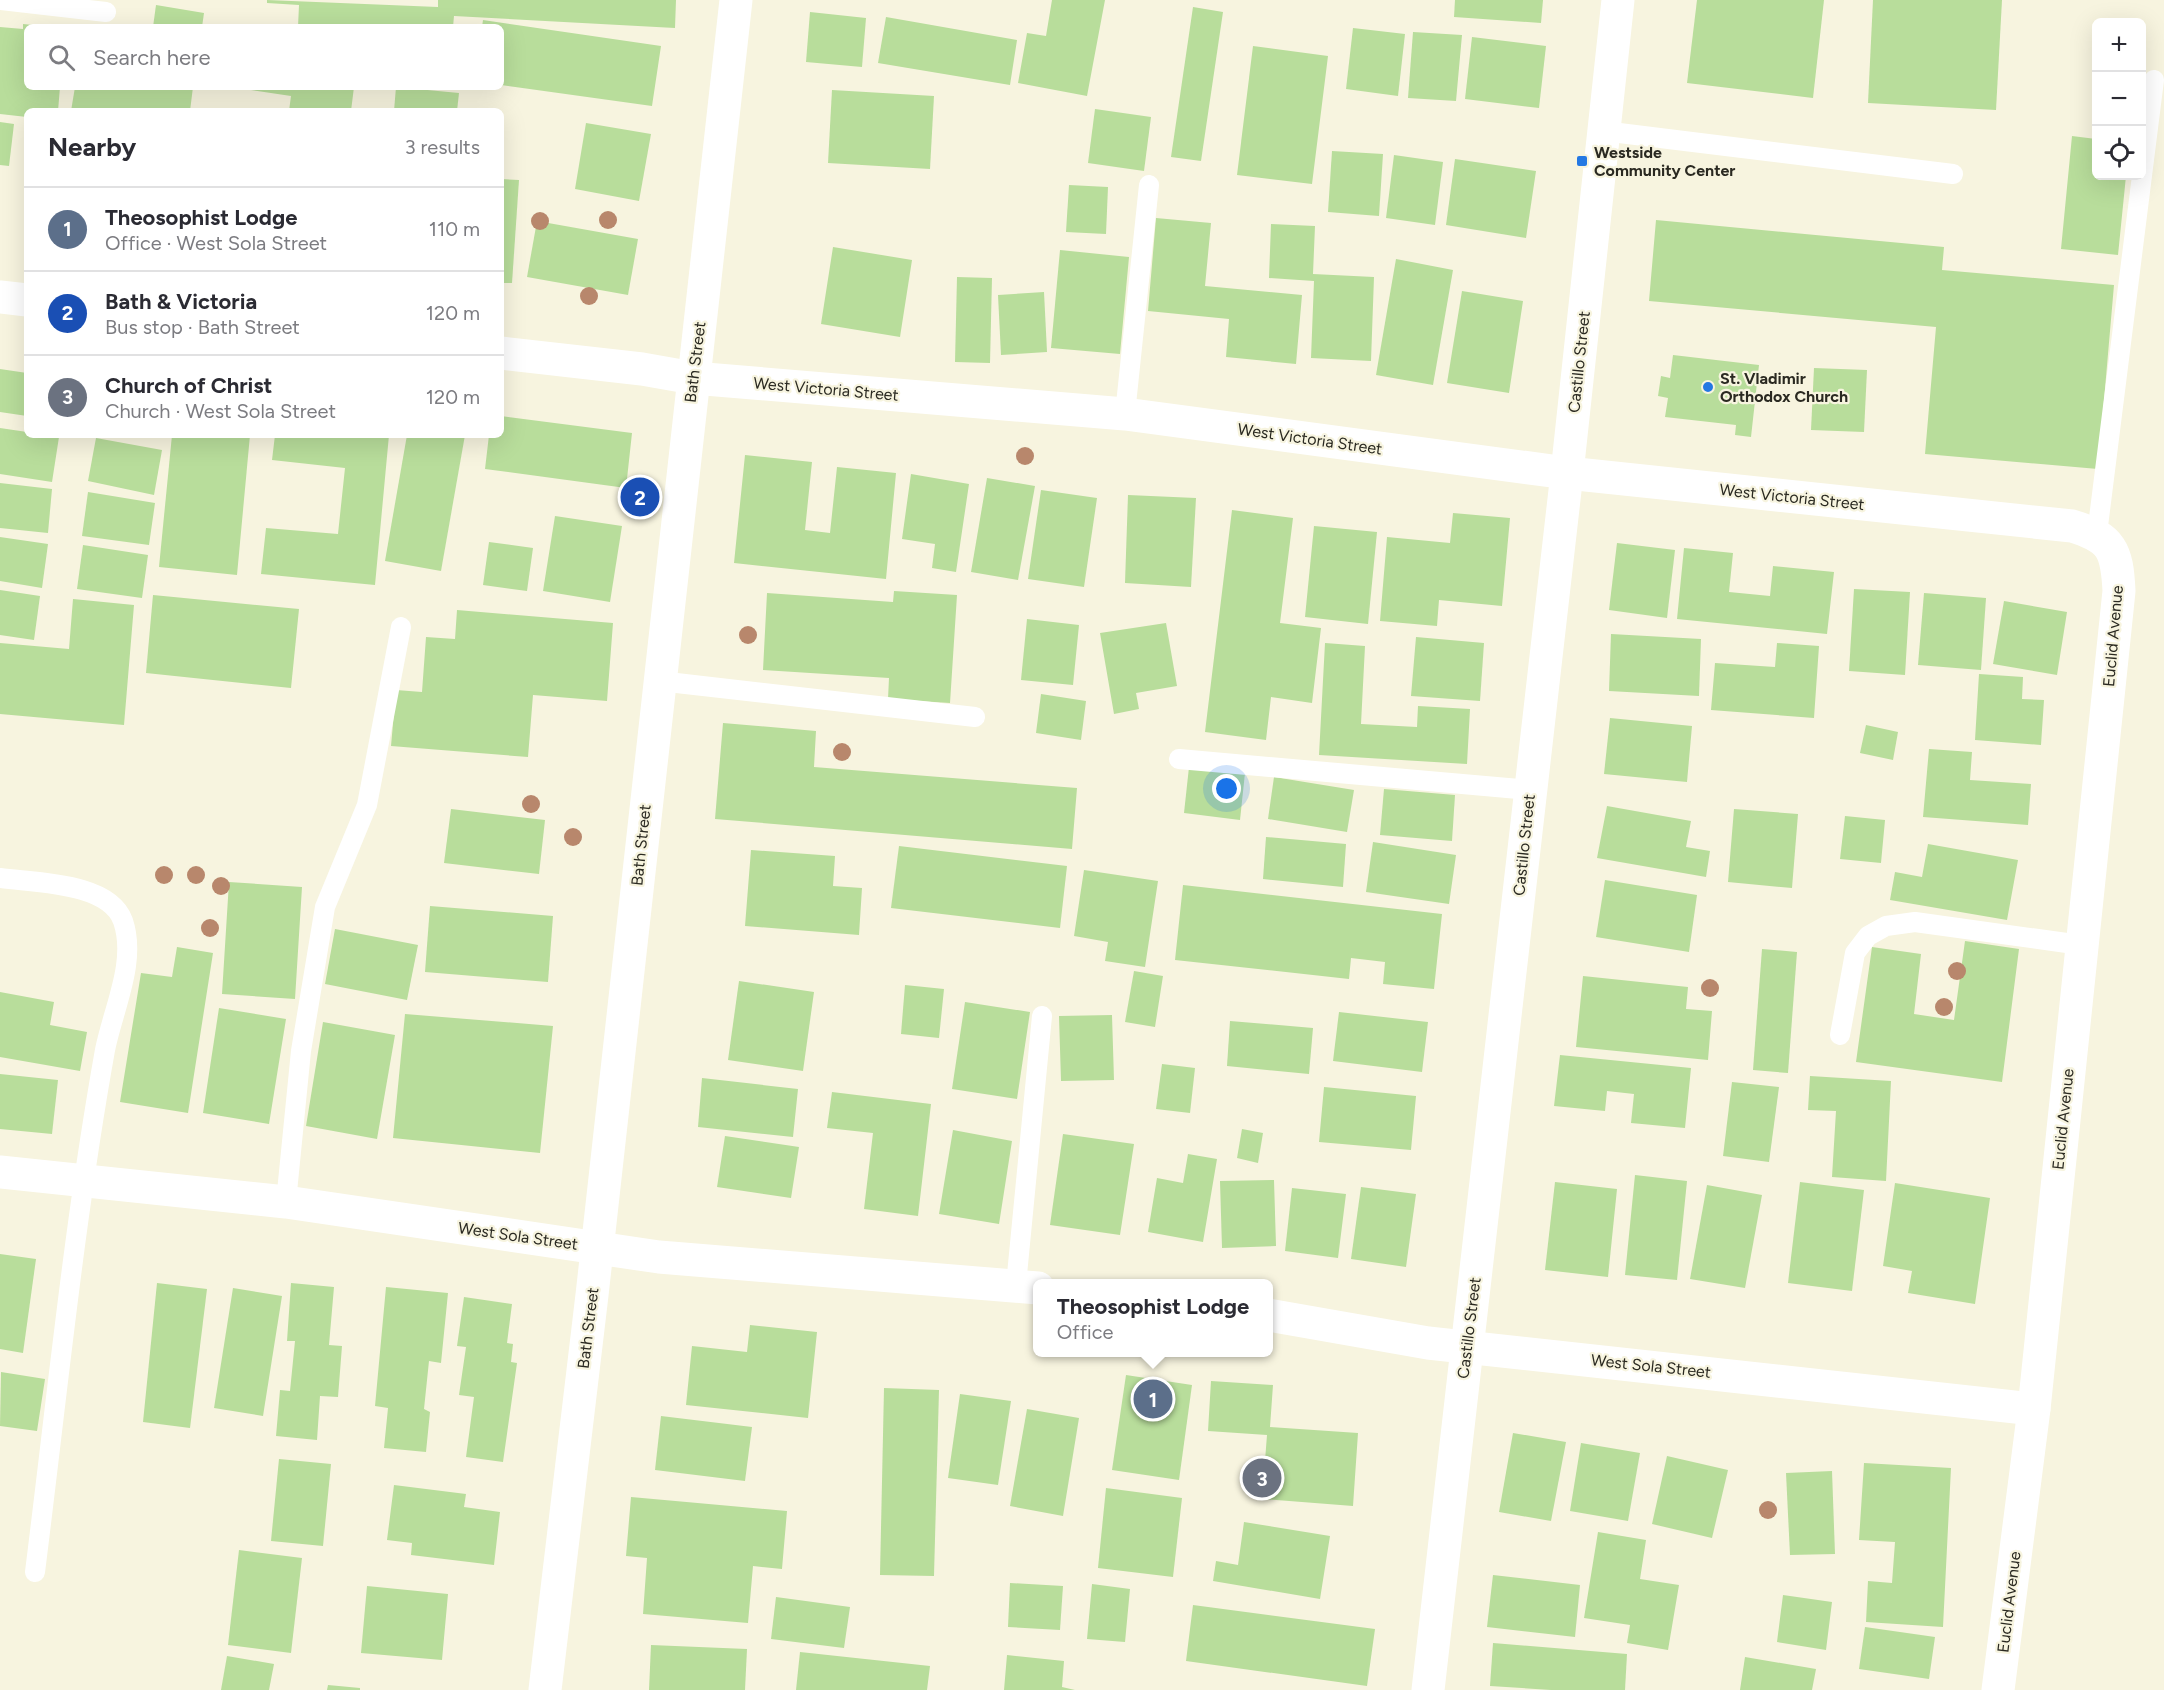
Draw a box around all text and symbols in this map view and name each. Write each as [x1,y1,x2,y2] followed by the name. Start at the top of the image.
[2092,18,2146,180] map controls
[2092,18,2146,72] button: +
[24,24,504,90] search box
[45,41,78,74] icon: search
[93,44,211,71] text: Search here
[2092,72,2146,126] button: −
[2092,126,2146,180] button: locate
[48,131,136,163] text: Nearby
[405,135,480,159] text: 3 results
[1594,143,1735,180] place label: Westside Community Center
[1575,154,1589,168] marker: Westside Community Center
[105,204,297,231] text: Theosophist Lodge
[63,217,72,241] text: 1
[429,217,480,241] text: 110 m
[105,231,327,255] text: Office · West Sola Street
[105,288,257,315] text: Bath & Victoria
[62,301,73,325] text: 2
[426,301,480,325] text: 120 m
[1564,310,1594,414] street label: Castillo Street
[105,315,300,339] text: Bus stop · Bath Street
[681,320,709,404] street label: Bath Street
[1720,369,1848,406] place label: St. Vladimir Orthodox Church
[105,372,272,399] text: Church of Christ
[753,373,899,405] street label: West Victoria Street
[1701,380,1715,394] marker: St. Vladimir Orthodox Church
[62,385,73,409] text: 3
[426,385,480,409] text: 120 m
[105,399,336,423] text: Church · West Sola Street
[1237,419,1383,459] street label: West Victoria Street
[620,474,660,520] pin: 2
[1719,480,1865,514] street label: West Victoria Street
[2099,584,2127,688] street label: Euclid Avenue
[1212,774,1241,803] your location
[1509,793,1539,897] street label: Castillo Street
[627,803,655,887] street label: Bath Street
[2048,1067,2078,1171] street label: Euclid Avenue
[457,1218,579,1254] street label: West Sola Street
[1453,1276,1485,1380] street label: Castillo Street
[1033,1279,1273,1357] popup
[574,1286,602,1370] street label: Bath Street
[1057,1293,1249,1320] text: Theosophist Lodge
[1057,1320,1113,1344] text: Office
[1590,1350,1712,1382] street label: West Sola Street
[1134,1376,1172,1422] pin: 1
[1242,1456,1282,1500] pin: 3
[1993,1550,2025,1654] street label: Euclid Avenue

